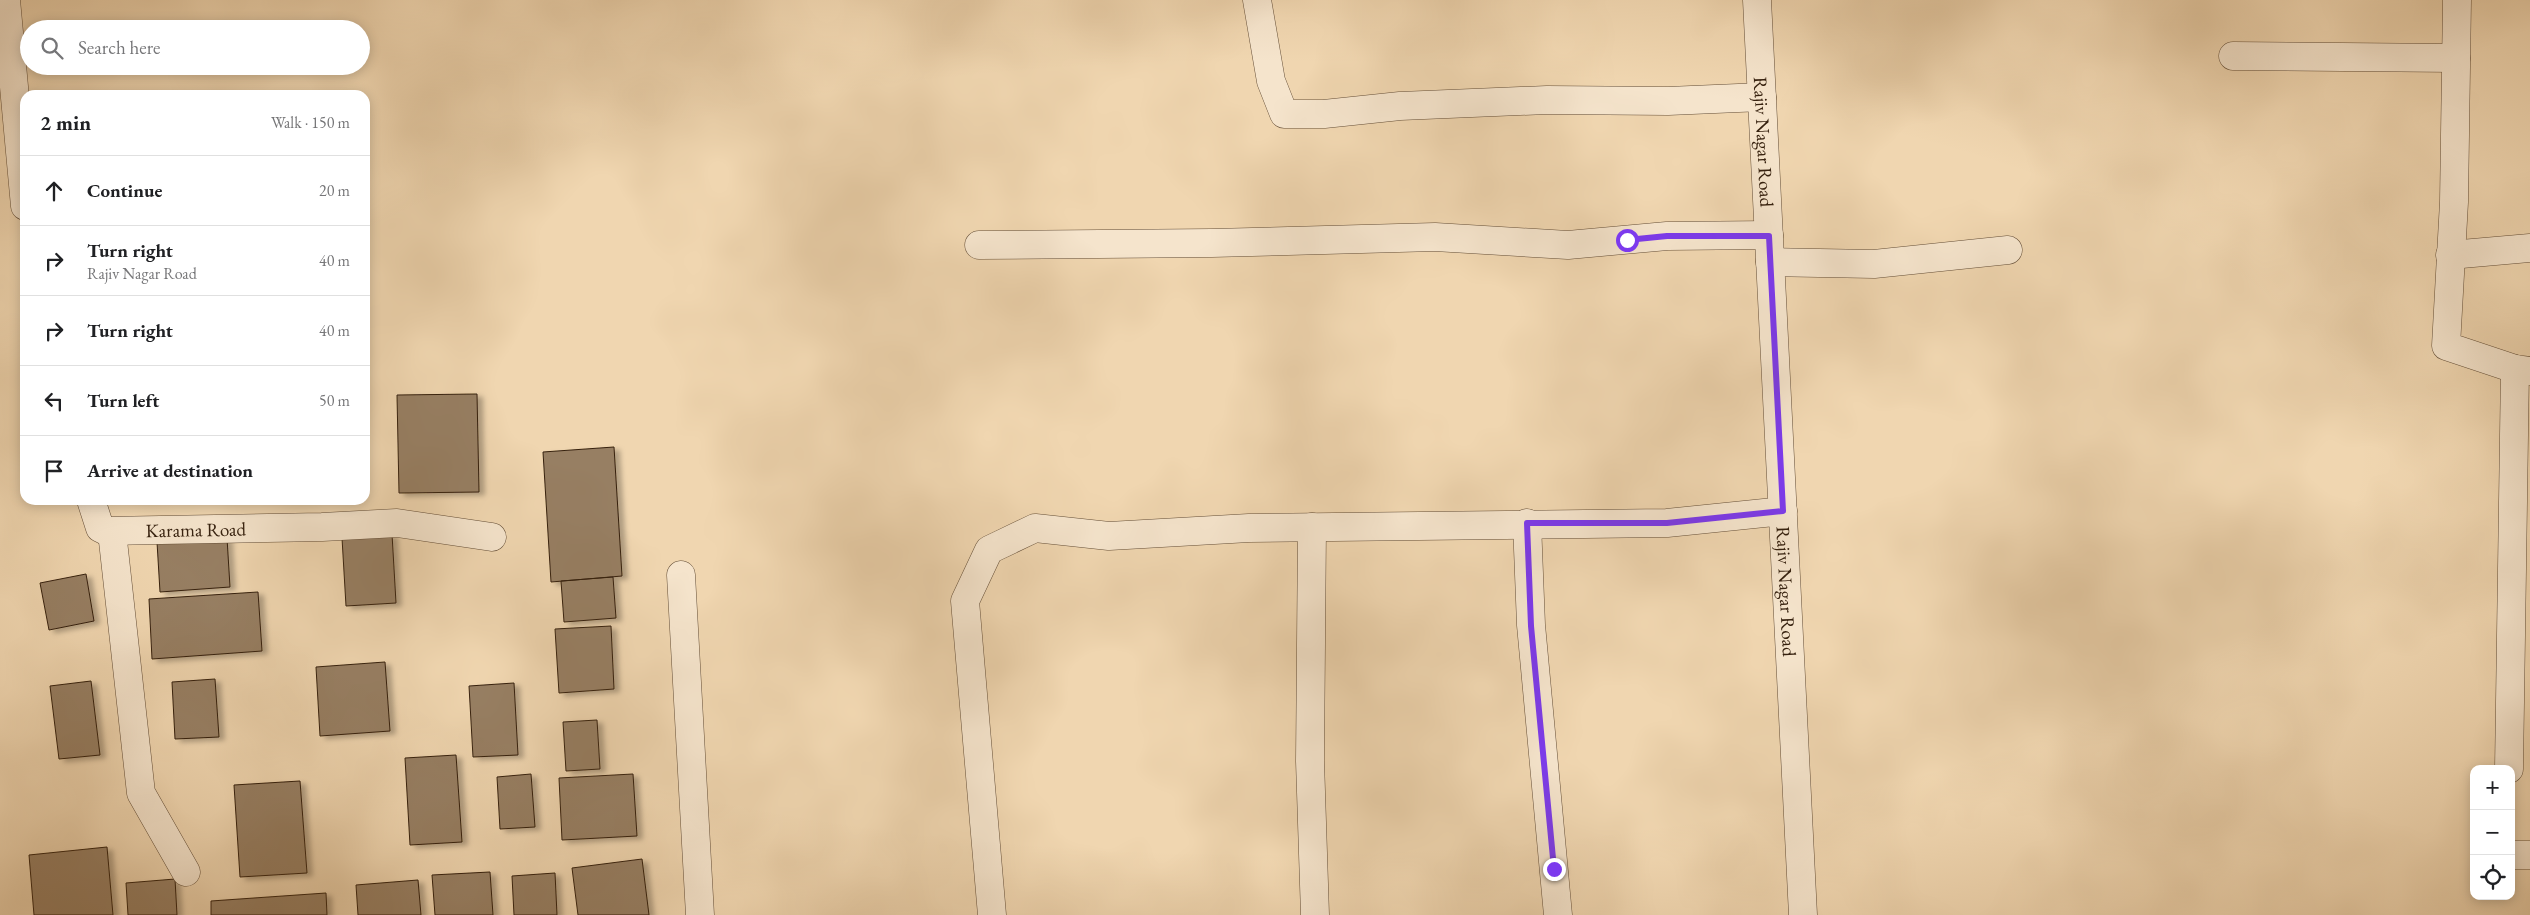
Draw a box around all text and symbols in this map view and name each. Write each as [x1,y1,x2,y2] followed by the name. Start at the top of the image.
[20,20,370,75] search box
[38,34,66,62] icon: search
[78,35,160,60] text: Search here
[1748,76,1780,208] street label: Rajiv Nagar Road
[40,109,91,136] text: 2 min
[271,112,350,133] text: Walk · 150 m
[40,177,68,205] icon: ahead
[87,178,162,203] text: Continue
[319,180,350,201] text: 20 m
[1616,229,1639,252] route start
[87,238,173,263] text: Turn right
[40,247,68,275] icon: right
[319,250,350,271] text: 40 m
[87,263,197,284] text: Rajiv Nagar Road
[40,317,68,345] icon: right
[87,318,173,343] text: Turn right
[319,320,350,341] text: 40 m
[40,387,68,415] icon: left
[87,388,159,413] text: Turn left
[319,390,350,411] text: 50 m
[40,457,68,485] icon: arrive
[87,458,253,483] text: Arrive at destination
[145,516,247,543] street label: Karama Road
[1771,525,1803,657] street label: Rajiv Nagar Road
[2470,765,2515,900] map controls
[2470,765,2515,810] button: +
[2470,810,2515,855] button: −
[2470,855,2515,900] button: locate
[1543,858,1566,881] route end

